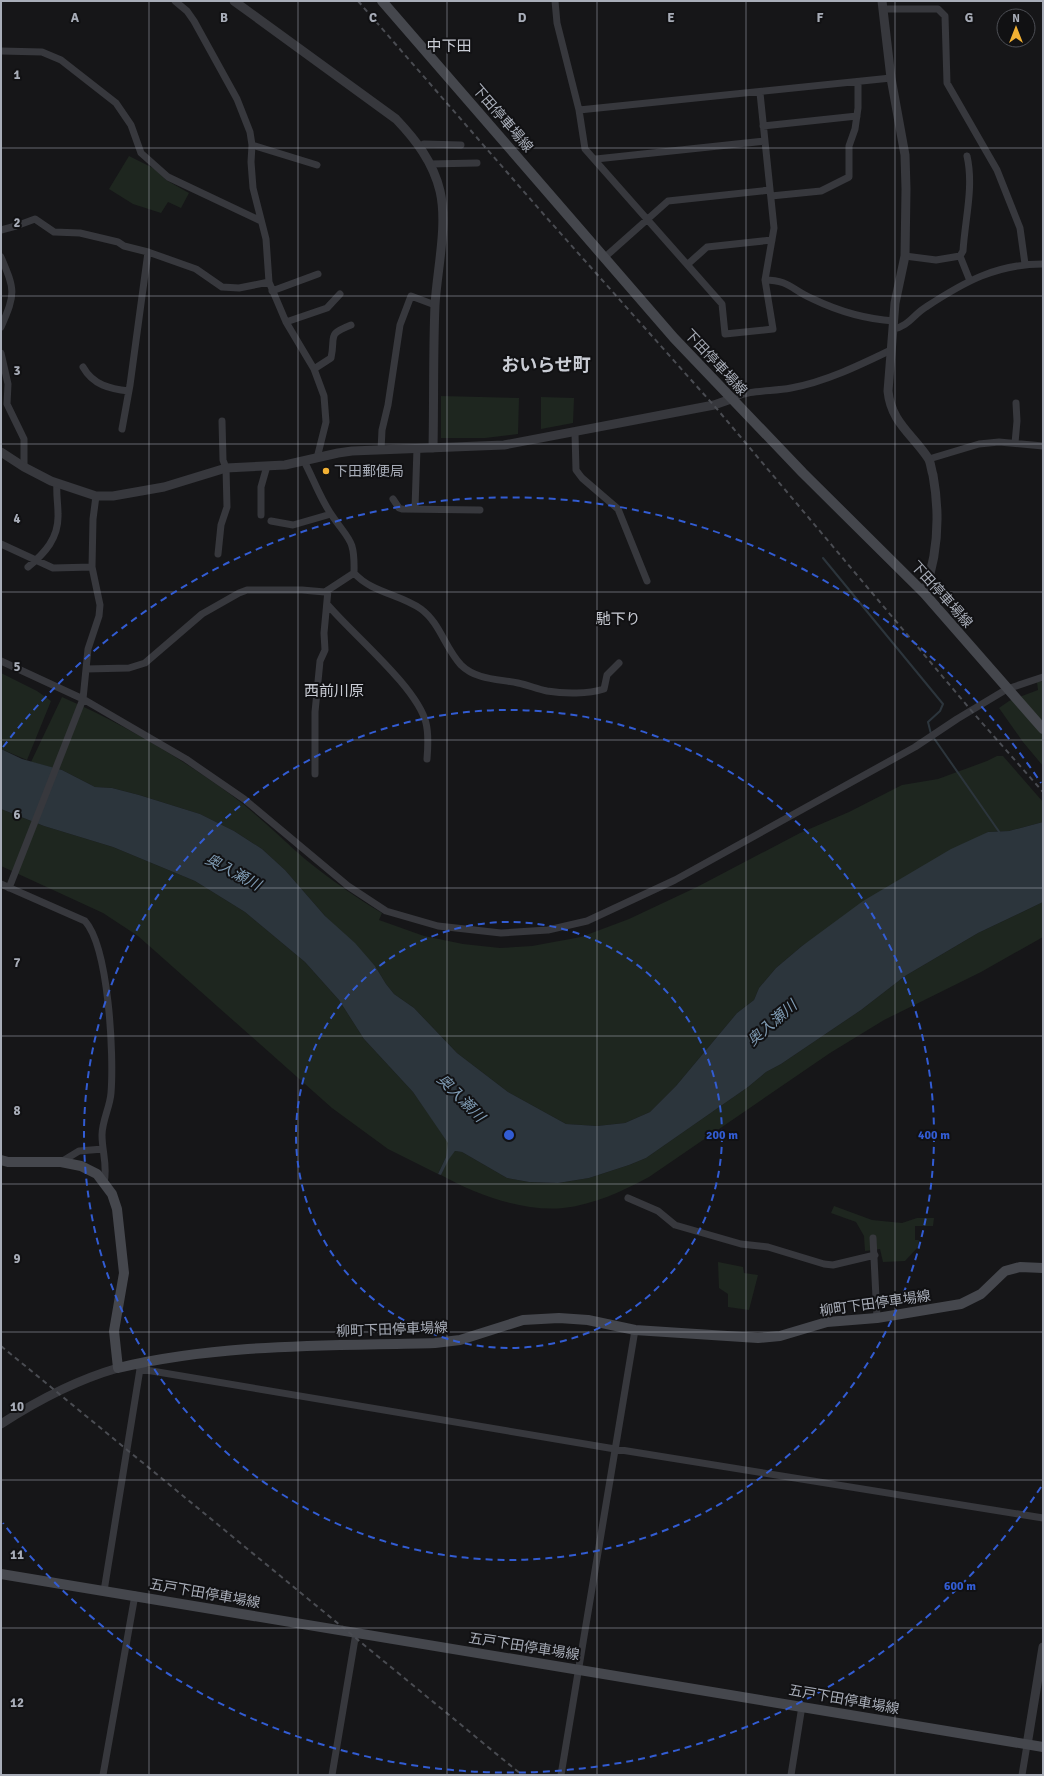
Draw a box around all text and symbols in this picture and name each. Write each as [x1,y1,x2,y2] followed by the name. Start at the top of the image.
[996,8,1036,48] north arrow
[71,10,80,26] text: A
[220,10,228,26] text: B
[369,10,377,26] text: C
[518,10,527,26] text: D
[667,10,675,26] text: E
[817,10,824,26] text: F
[965,10,973,26] text: G
[1012,12,1020,25] text: N
[426,37,472,55] district label: 中下田
[13,67,21,83] text: 1
[469,81,537,156] street label: 下田停車場線
[13,215,21,231] text: 2
[681,326,750,399] street label: 下田停車場線
[501,354,591,376] district label: おいらせ町
[13,363,21,379] text: 3
[334,463,404,480] place label: 下田郵便局
[321,466,331,476] marker: 下田郵便局
[13,511,21,527] text: 4
[907,557,976,631] street label: 下田停車場線
[595,610,641,628] district label: 馳下り
[13,659,21,675] text: 5
[304,682,364,700] district label: 西前川原
[13,807,21,823] text: 6
[202,850,265,895] water label: 奥入瀬川
[13,955,21,971] text: 7
[743,995,802,1049] water label: 奥入瀬川
[433,1070,490,1127] water label: 奥入瀬川
[13,1103,21,1119] text: 8
[502,1128,516,1142] centre of rings
[706,1128,738,1143] text: 200 m
[918,1128,950,1143] text: 400 m
[13,1251,21,1267] text: 9
[818,1287,932,1320] street label: 柳町下田停車場線
[336,1319,448,1340] street label: 柳町下田停車場線
[10,1399,24,1415] text: 10
[10,1547,24,1563] text: 11
[148,1575,262,1612] street label: 五戸下田停車場線
[944,1579,976,1594] text: 600 m
[467,1629,581,1664] street label: 五戸下田停車場線
[787,1681,901,1718] street label: 五戸下田停車場線
[10,1695,24,1711] text: 12

